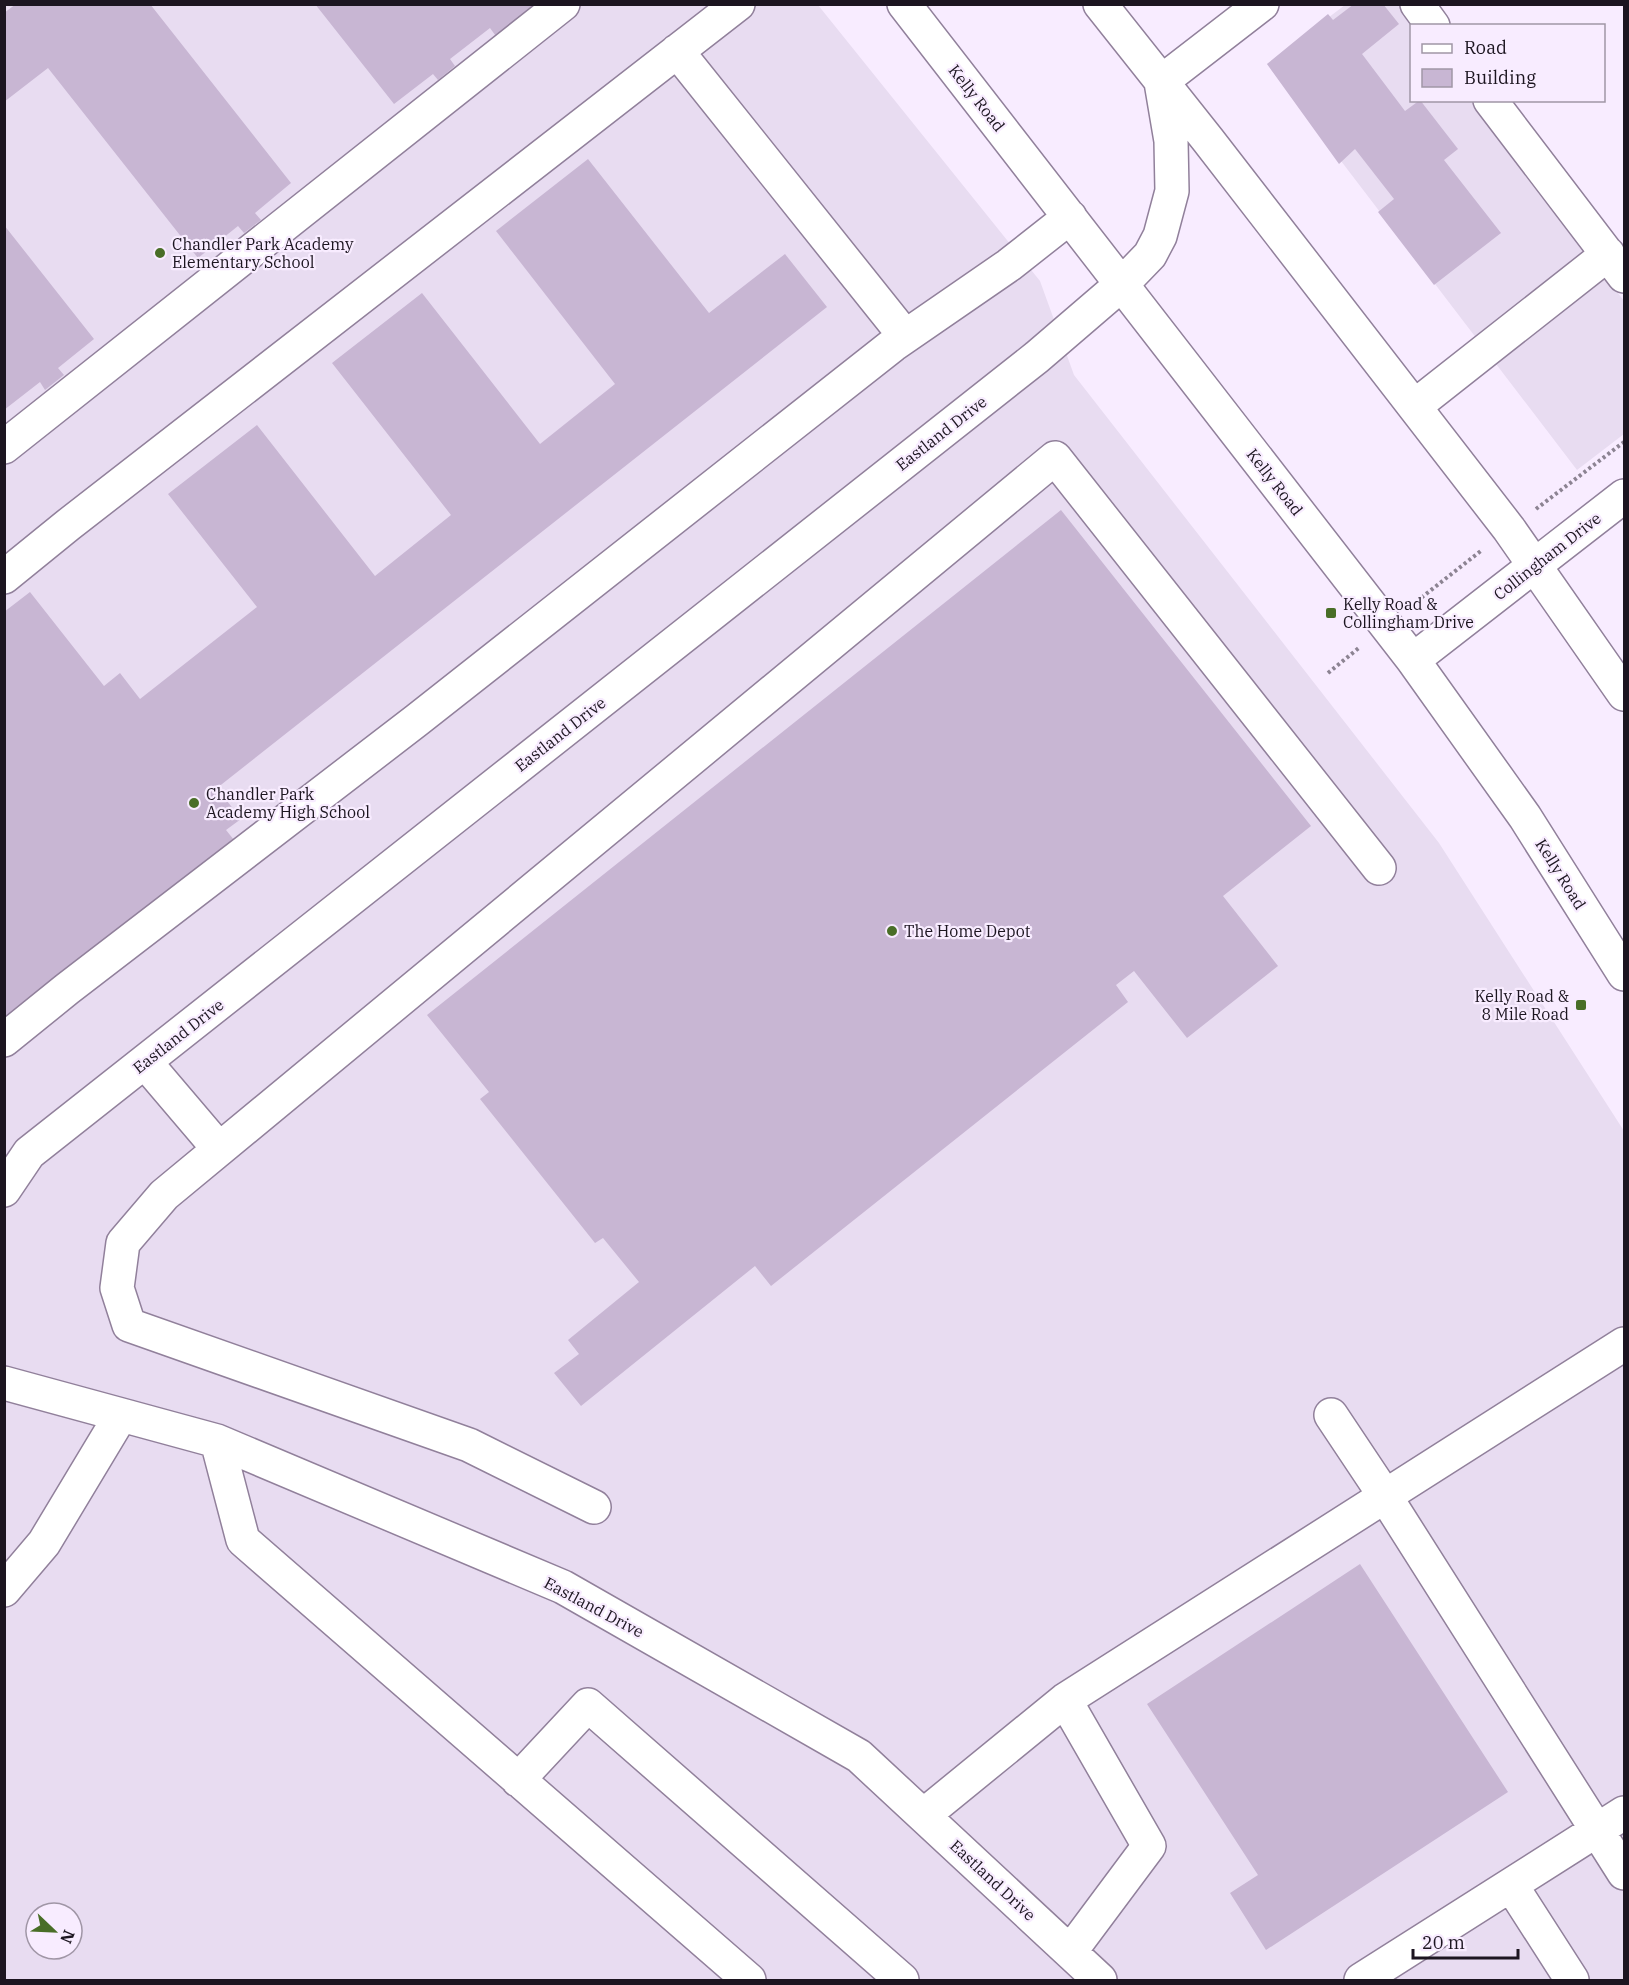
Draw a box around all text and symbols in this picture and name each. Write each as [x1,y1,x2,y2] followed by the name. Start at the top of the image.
[1410,24,1605,102] legend
[1464,36,1507,59] text: Road
[945,61,1010,136] street label: Kelly Road
[1464,66,1536,89] text: Building
[172,234,354,272] place label: Chandler Park Academy Elementary School
[153,246,167,260] marker: Chandler Park Academy Elementary School
[892,391,990,475] street label: Eastland Drive
[1243,445,1308,520] street label: Kelly Road
[1489,508,1605,604] street label: Collingham Drive
[1343,594,1474,632] place label: Kelly Road & Collingham Drive
[1324,606,1338,620] marker: Kelly Road & Collingham Drive
[511,692,609,776] street label: Eastland Drive
[206,784,370,822] place label: Chandler Park Academy High School
[187,796,201,810] marker: Chandler Park Academy High School
[1531,835,1591,913] street label: Kelly Road
[904,921,1031,941] place label: The Home Depot
[885,924,899,938] marker: The Home Depot
[1474,986,1569,1024] place label: Kelly Road & 8 Mile Road
[129,994,227,1078] street label: Eastland Drive
[1574,998,1588,1012] marker: Kelly Road & 8 Mile Road
[541,1572,647,1642] street label: Eastland Drive
[946,1835,1040,1925] street label: Eastland Drive
[24,1901,84,1961] north arrow
[1413,1922,1518,1960] scale bar
[56,1927,79,1947] text: N
[1422,1931,1465,1954] text: 20 m

